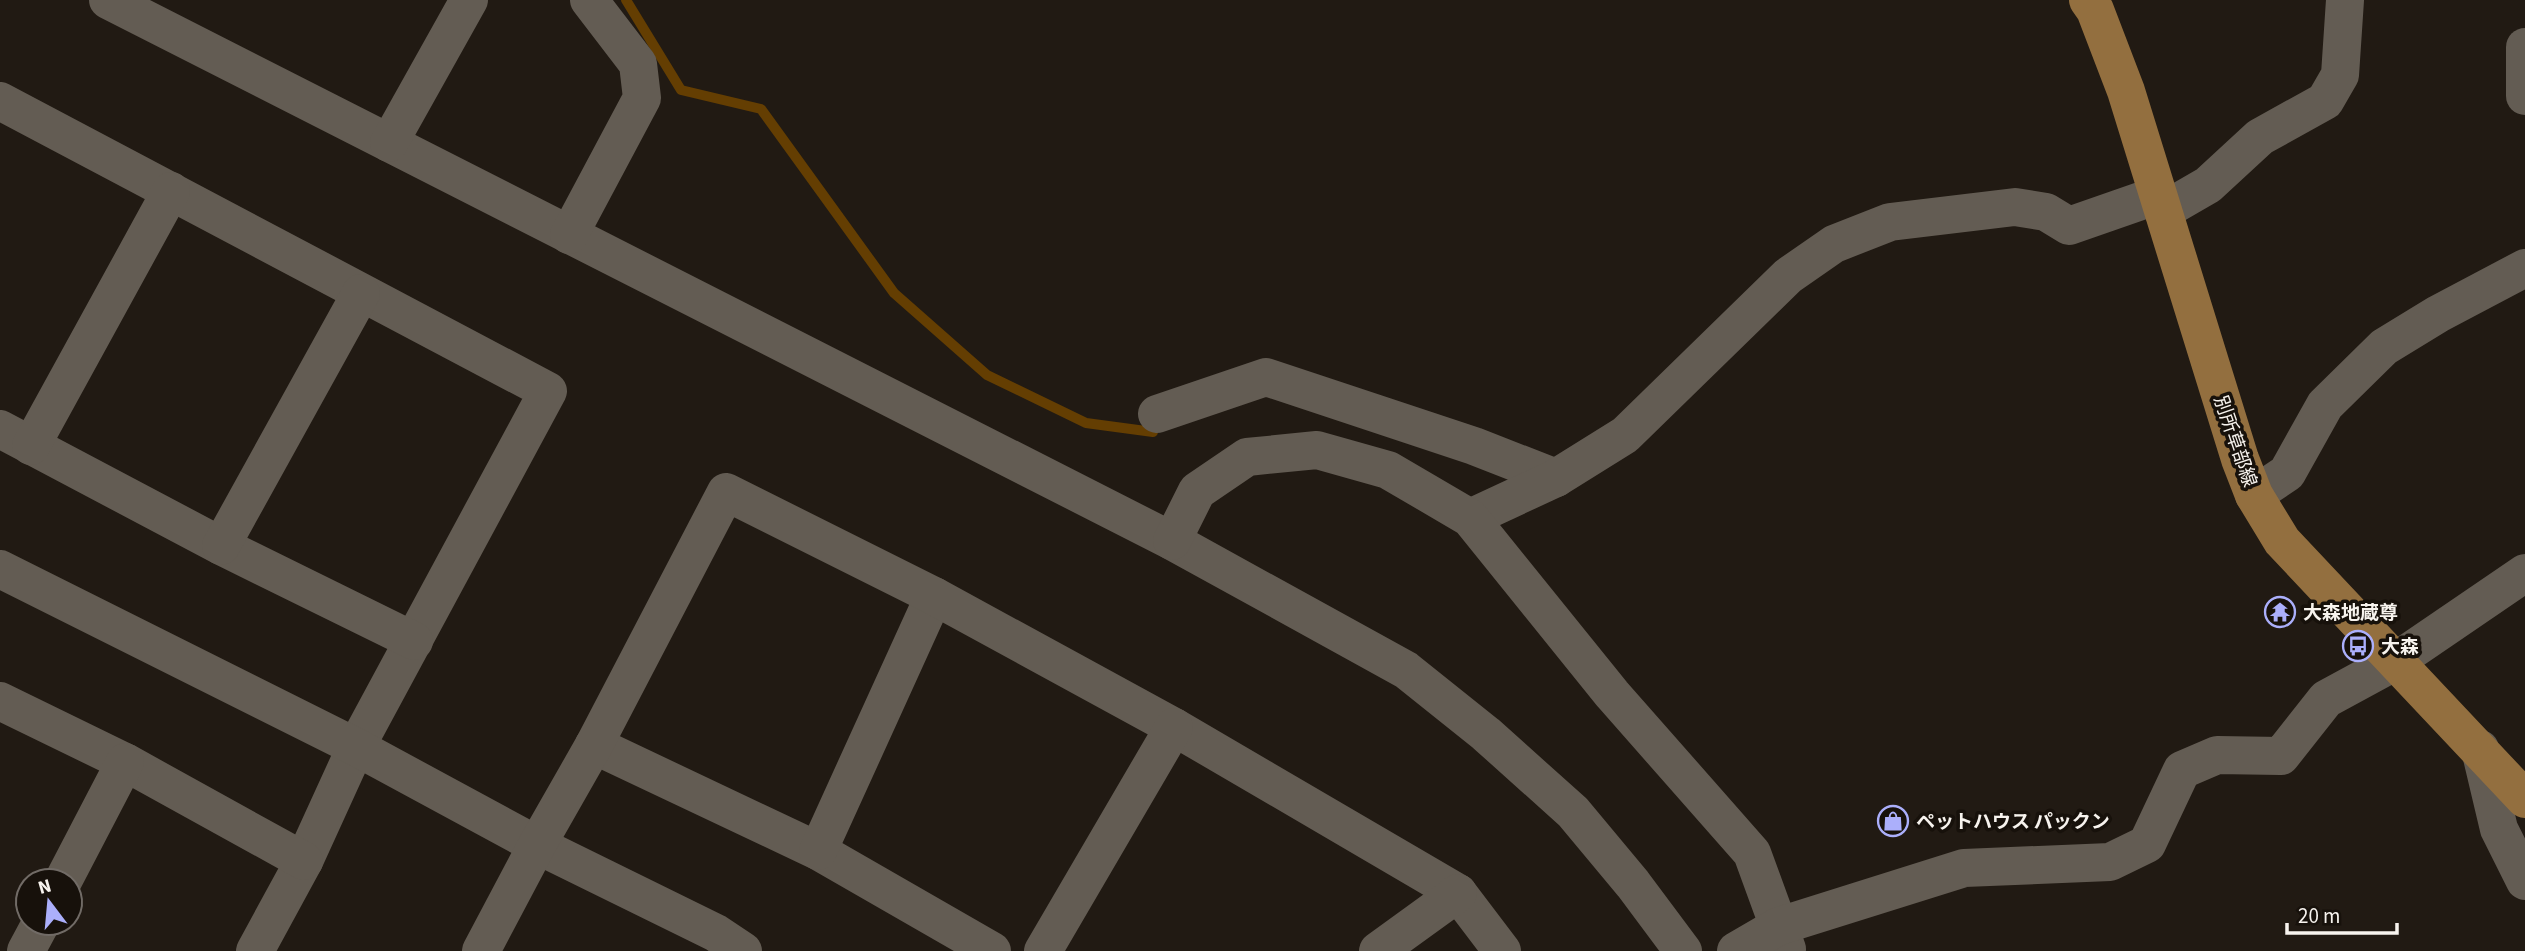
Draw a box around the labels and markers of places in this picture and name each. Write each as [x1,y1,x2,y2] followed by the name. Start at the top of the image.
[2263,595,2297,629] temple icon: 大森地蔵尊
[2303,600,2398,627] place label: 大森地蔵尊
[2341,629,2375,663] bus stop icon: 大森
[2381,634,2419,661] place label: 大森
[1876,804,1910,838] shop icon: ペットハウス パックン
[1916,809,2110,836] place label: ペットハウス パックン

